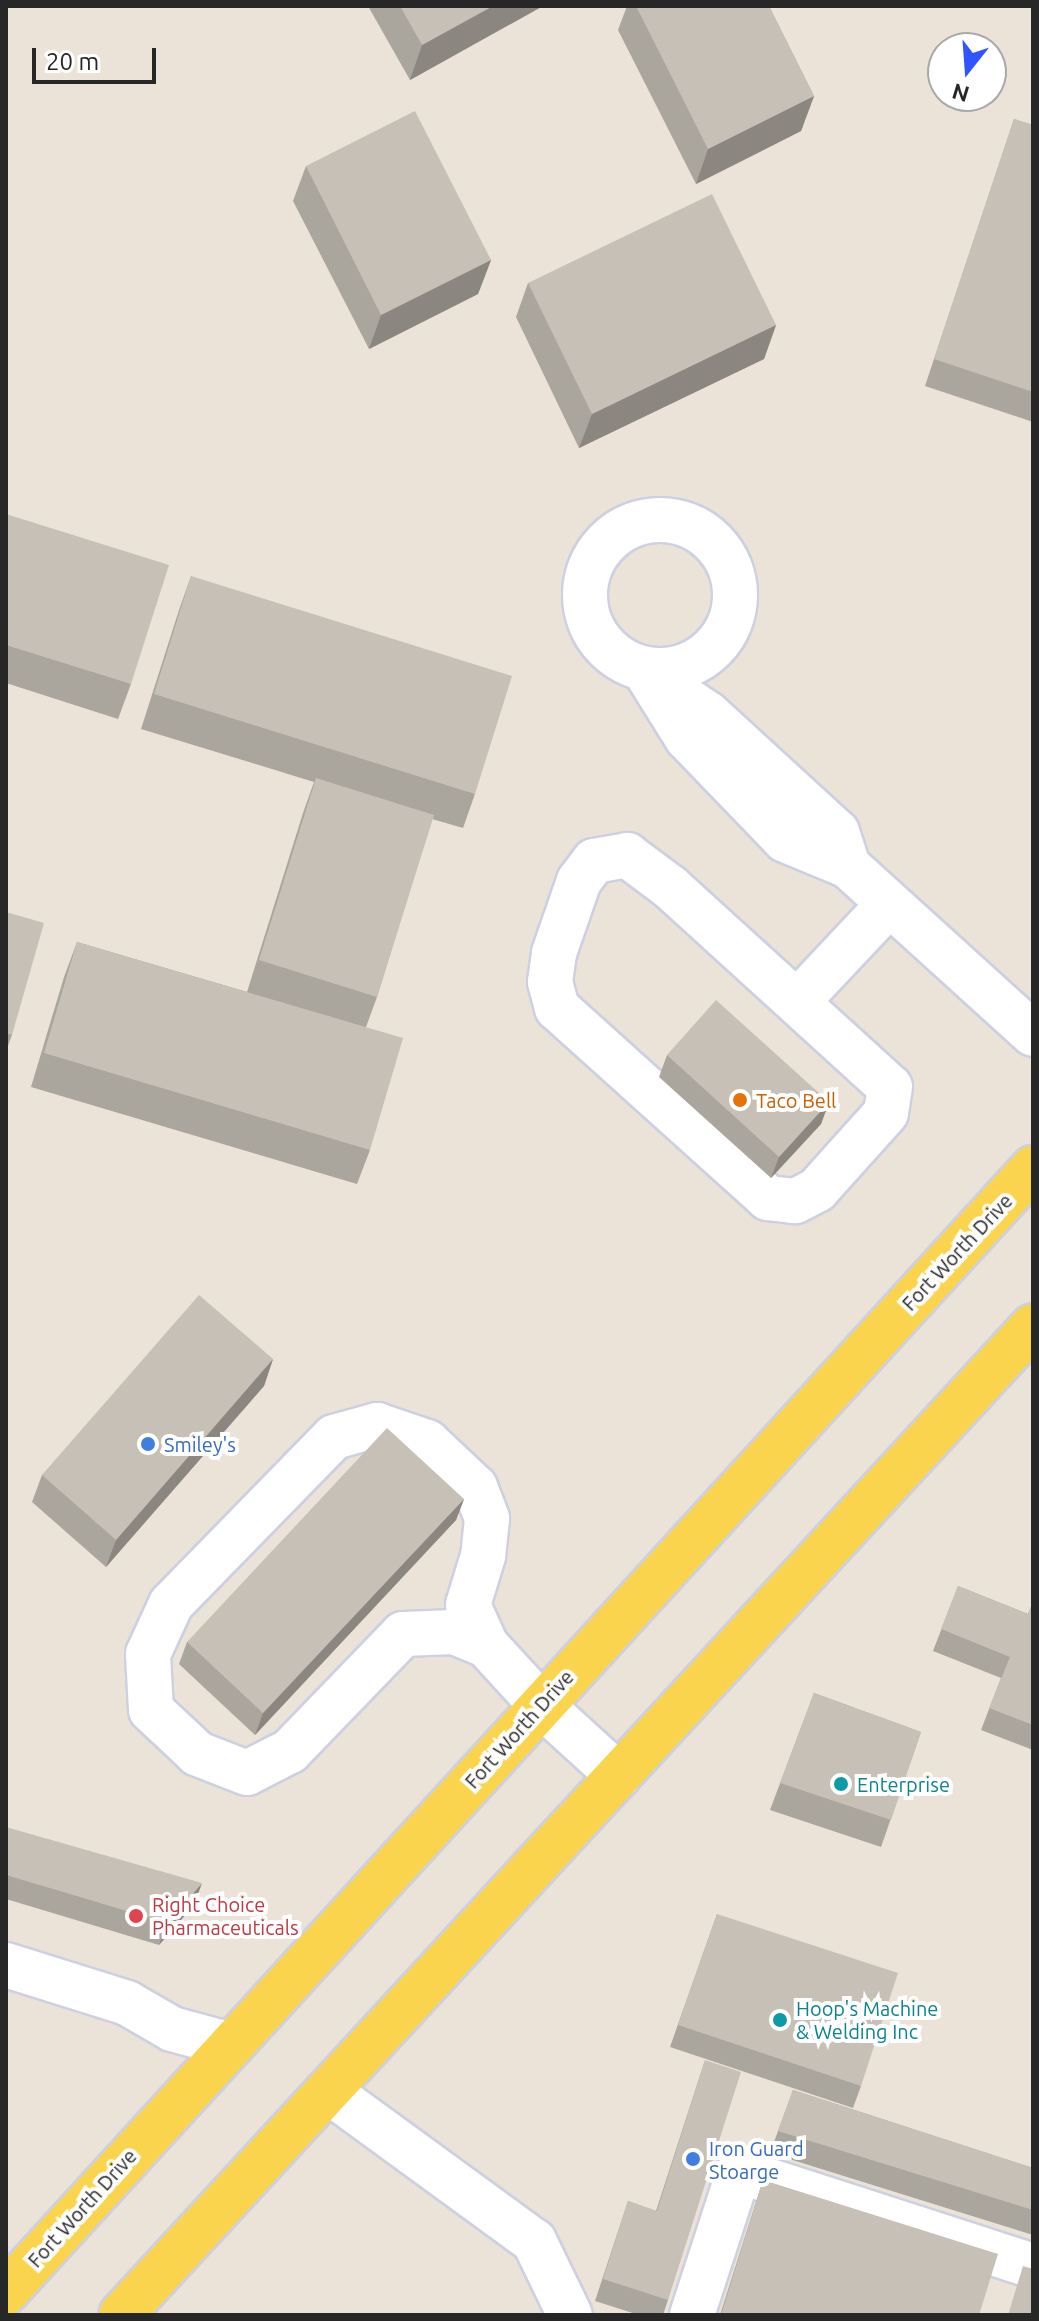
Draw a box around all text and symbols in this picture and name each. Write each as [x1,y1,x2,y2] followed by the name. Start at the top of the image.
[36,32,160,82] scale bar
[927,32,1007,112] north arrow
[46,48,99,75] text: 20 m
[949,79,972,108] text: N
[756,1088,836,1112] place label: Taco Bell
[731,1091,749,1109] marker: Taco Bell
[897,1189,1017,1315] street label: Fort Worth Drive
[164,1432,236,1456] place label: Smiley's
[139,1435,157,1453] marker: Smiley's
[460,1665,578,1793] street label: Fort Worth Drive
[857,1772,950,1796] place label: Enterprise
[832,1775,850,1793] marker: Enterprise
[152,1892,299,1939] place label: Right Choice Pharmaceuticals
[127,1907,145,1925] marker: Right Choice Pharmaceuticals
[796,1996,938,2043] place label: Hoop's Machine & Welding Inc
[771,2011,789,2029] marker: Hoop's Machine & Welding Inc
[709,2136,804,2183] place label: Iron Guard Stoarge
[23,2144,141,2272] street label: Fort Worth Drive
[684,2150,702,2168] marker: Iron Guard Stoarge

